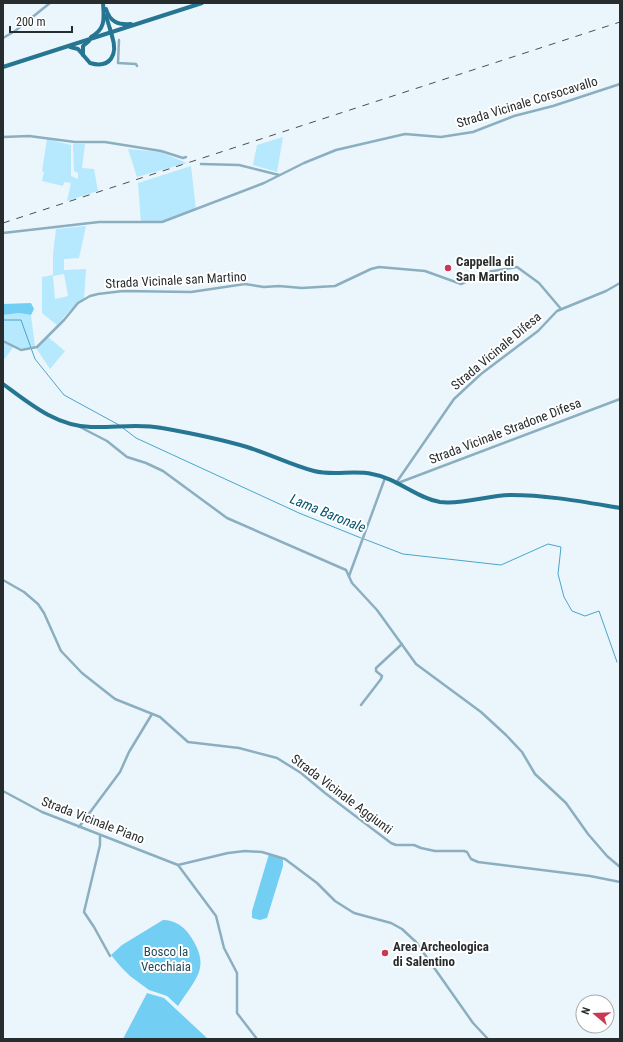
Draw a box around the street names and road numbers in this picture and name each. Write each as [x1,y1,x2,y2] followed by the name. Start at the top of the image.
[455,73,599,131] street label: Strada Vicinale Corsocavallo
[105,269,247,291] street label: Strada Vicinale san Martino
[448,309,544,393] street label: Strada Vicinale Difesa
[427,395,583,467] street label: Strada Vicinale Stradone Difesa
[288,751,396,837] street label: Strada Vicinale Aggiunti
[39,793,147,847] street label: Strada Vicinale Piano

